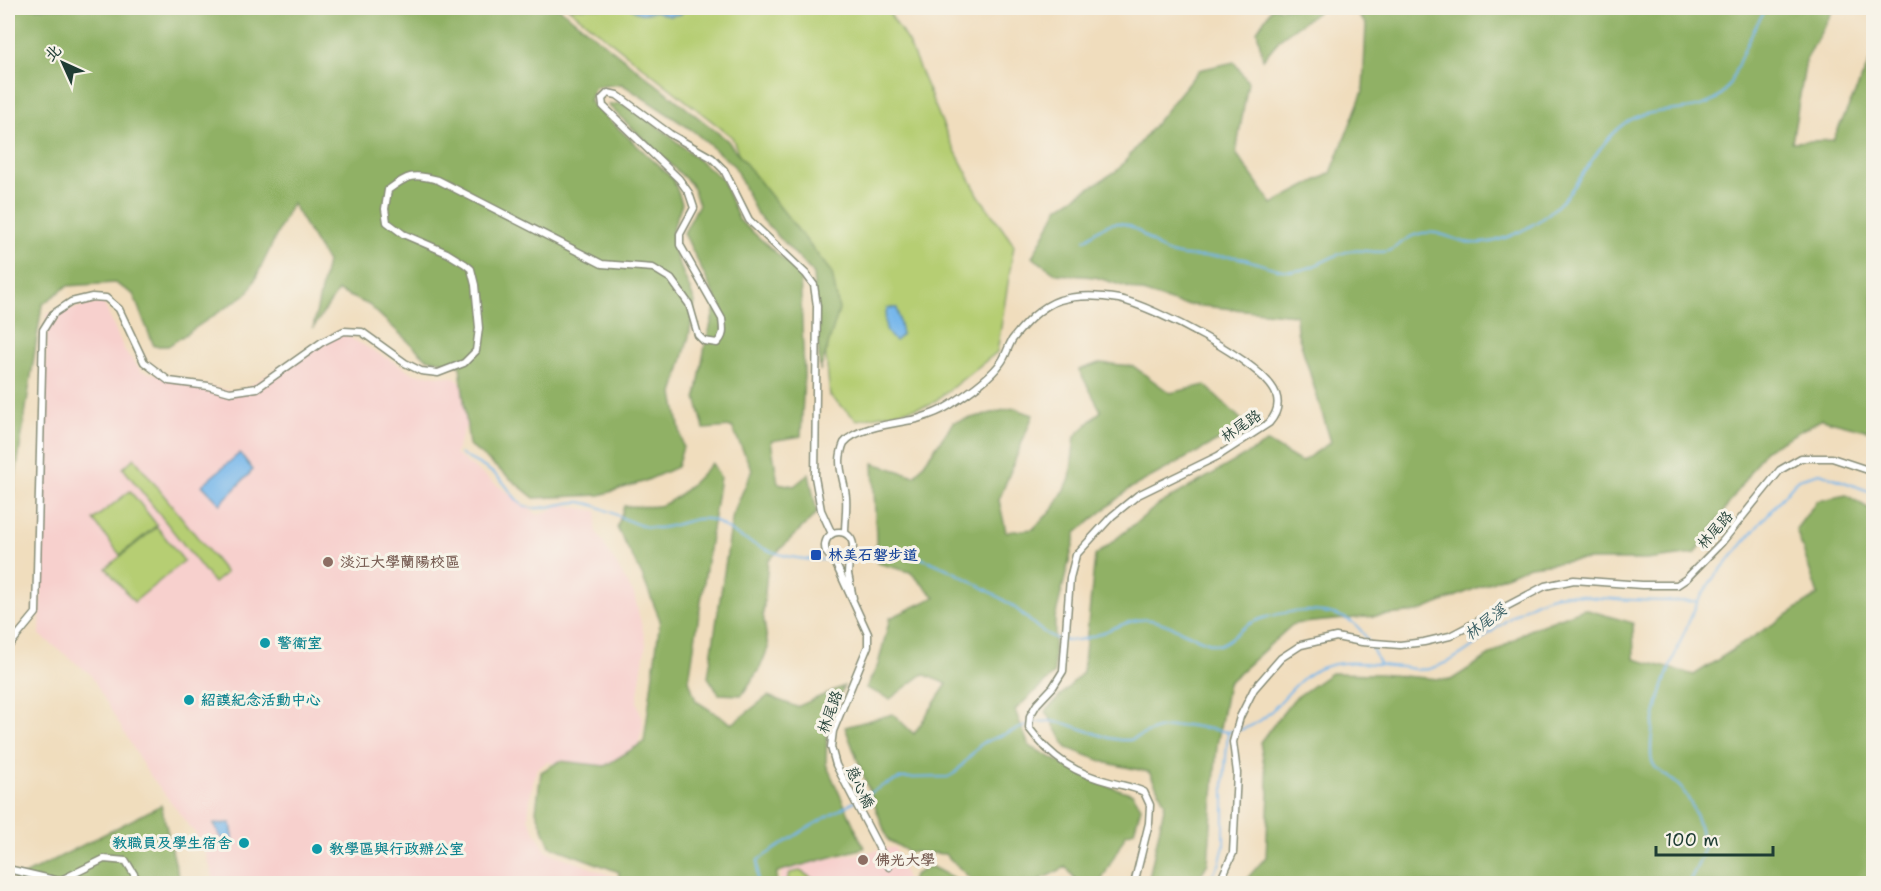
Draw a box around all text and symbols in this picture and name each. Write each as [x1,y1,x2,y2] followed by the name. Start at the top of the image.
[33,33,93,93] north arrow
[40,40,66,66] text: 北
[1217,405,1265,447] street label: 林尾路
[1693,507,1737,553] street label: 林尾路
[828,545,918,565] place label: 林美石磐步道
[809,548,823,562] marker: 林美石磐步道
[340,552,460,572] place label: 淡江大學蘭陽校區
[321,555,335,569] marker: 淡江大學蘭陽校區
[1460,599,1511,645] water label: 林尾溪
[277,633,322,653] place label: 警衛室
[258,636,272,650] marker: 警衛室
[813,687,847,737] street label: 林尾路
[201,690,321,710] place label: 紹謨紀念活動中心
[182,693,196,707] marker: 紹謨紀念活動中心
[841,762,879,812] street label: 慈心橋
[1656,819,1773,857] scale bar
[1665,828,1719,852] text: 100 m
[112,833,232,853] place label: 教職員及學生宿舍
[237,836,251,850] marker: 教職員及學生宿舍
[329,839,464,859] place label: 教學區與行政辦公室
[310,842,324,856] marker: 教學區與行政辦公室
[875,850,935,870] place label: 佛光大學
[856,853,870,867] marker: 佛光大學

